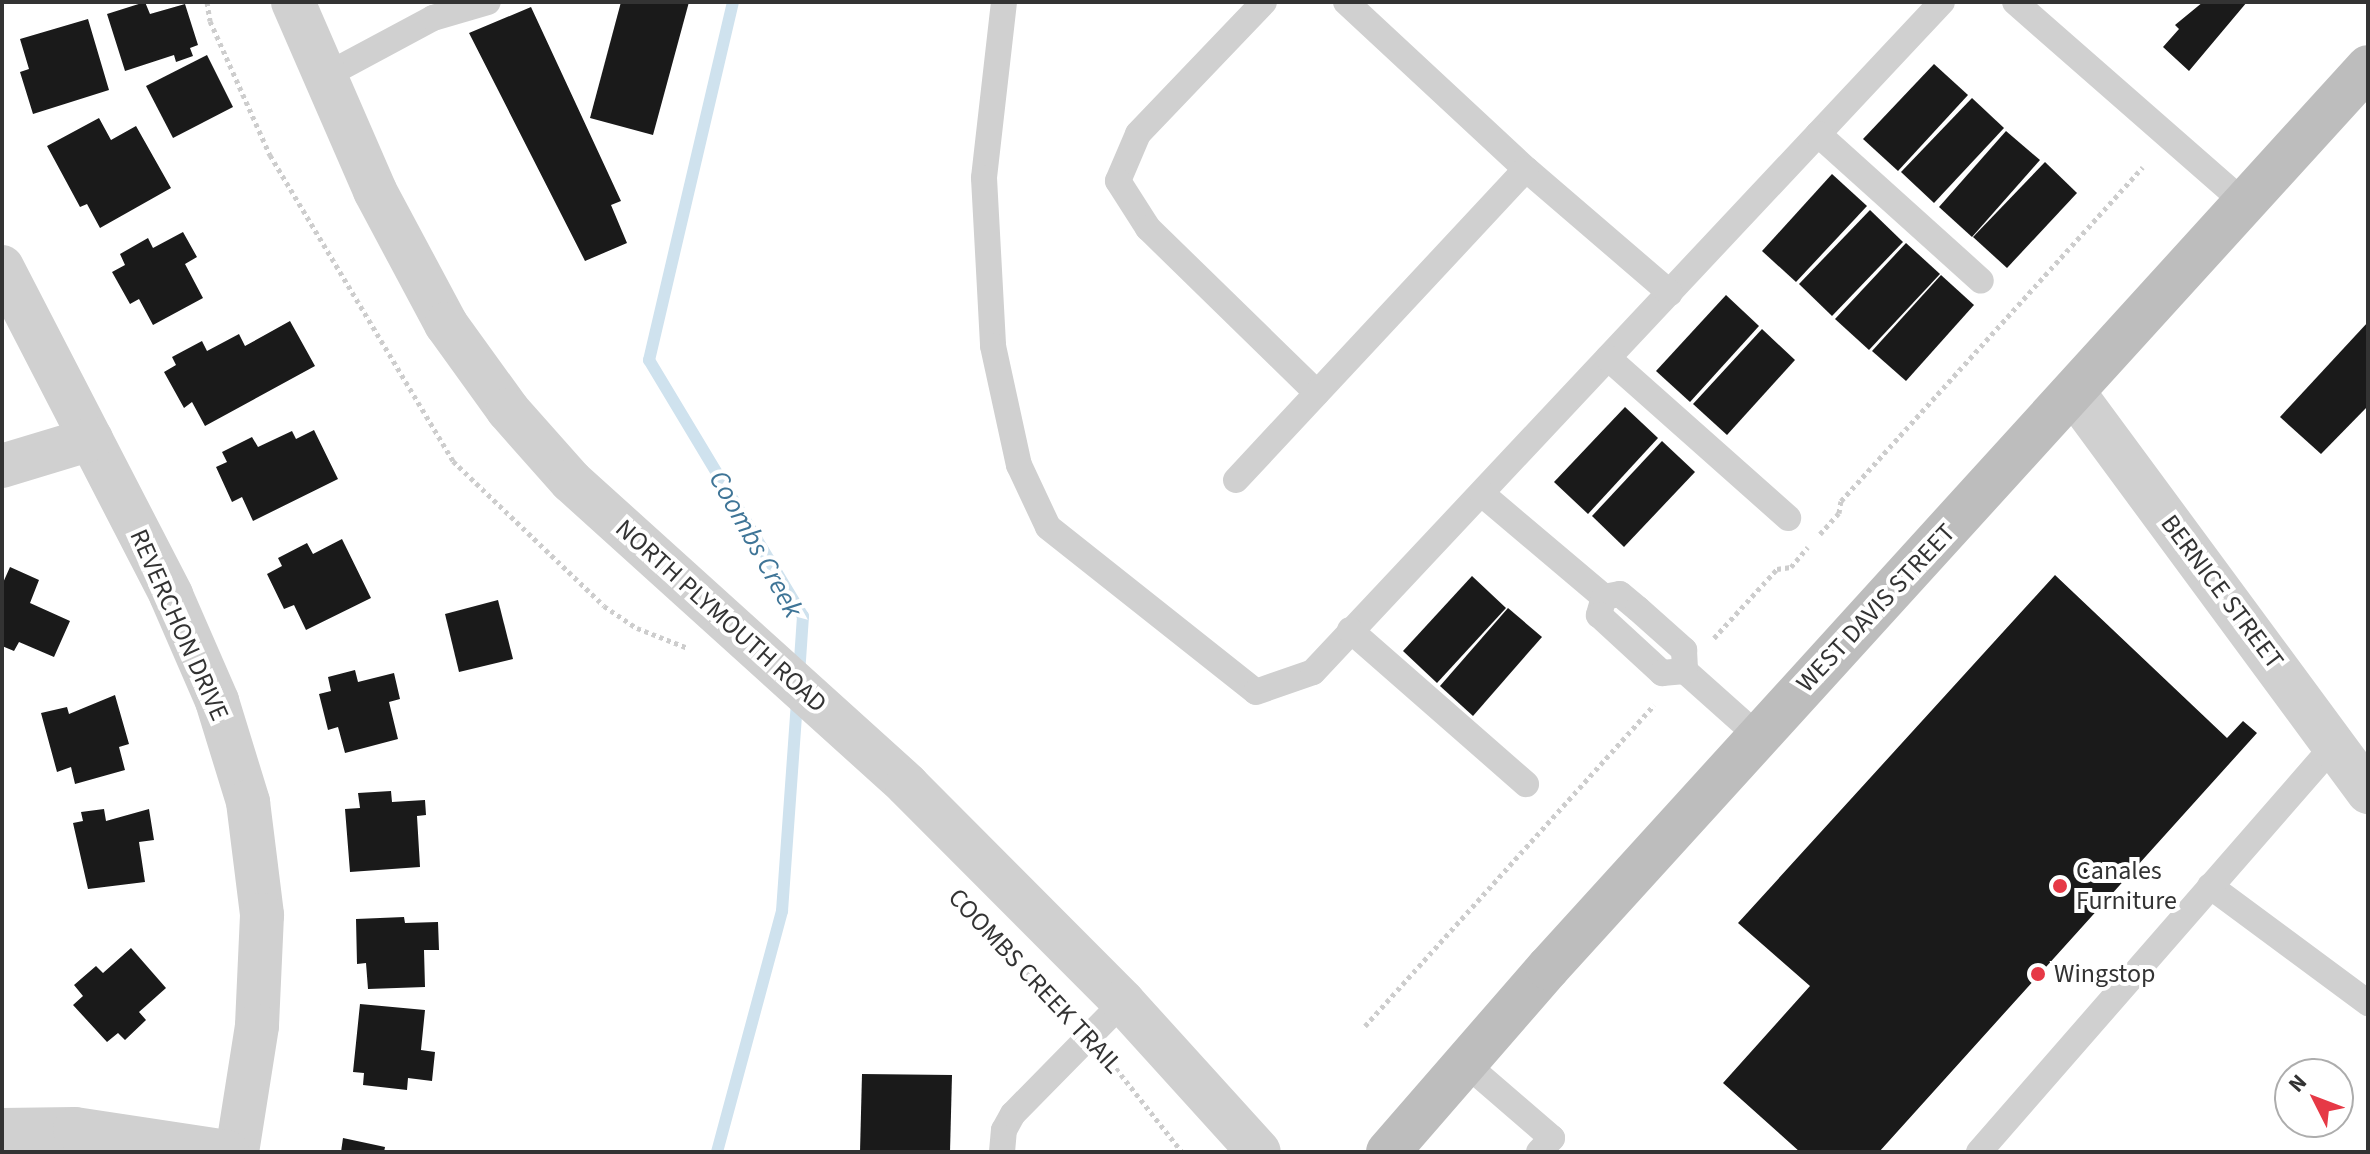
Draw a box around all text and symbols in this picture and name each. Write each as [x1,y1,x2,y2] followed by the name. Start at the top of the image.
[702,464,810,624] water label: Coombs Creek
[2154,509,2290,675] street label: BERNICE STREET
[609,513,833,719] street label: NORTH PLYMOUTH ROAD
[1790,517,1962,699] street label: WEST DAVIS STREET
[123,524,235,726] street label: REVERCHON DRIVE
[2076,855,2177,916] place label: Canales Furniture
[2051,877,2069,895] marker: Canales Furniture
[941,882,1129,1080] street label: COOMBS CREEK TRAIL
[2054,958,2155,990] place label: Wingstop
[2029,965,2047,983] marker: Wingstop
[2274,1058,2354,1138] north arrow
[2281,1067,2314,1099] text: N

